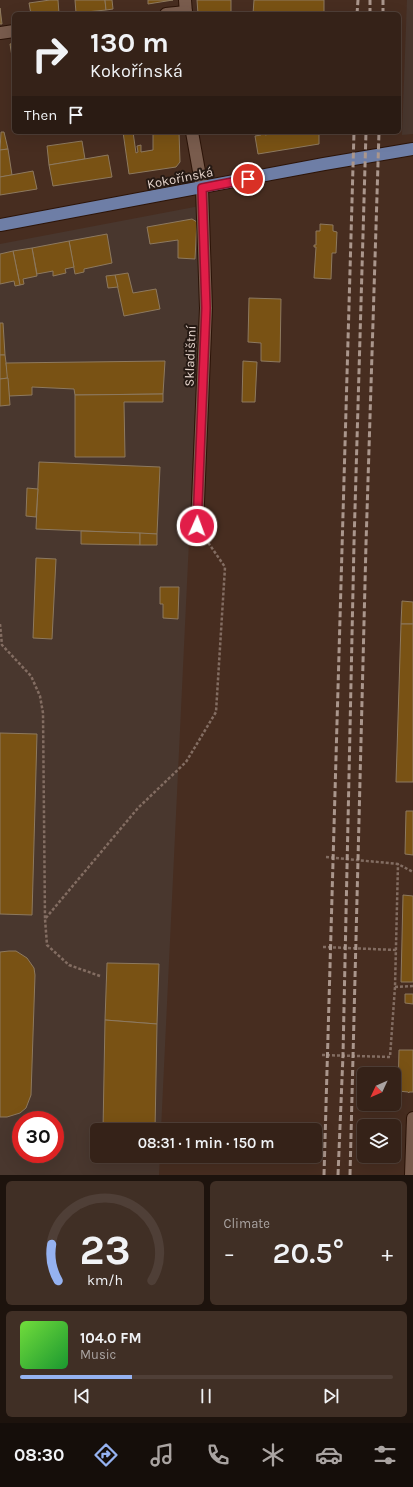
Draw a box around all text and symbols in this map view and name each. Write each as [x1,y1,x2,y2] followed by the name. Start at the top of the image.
[90,26,169,59] text: 130 m
[24,28,76,80] icon: right
[90,60,183,82] text: Kokořínská
[65,104,87,126] icon: arrive
[24,106,57,124] text: Then
[231,162,265,196] pin
[146,164,214,192] street label: Kokořínská
[237,168,259,190] icon: arrive
[181,325,199,387] street label: Skladištní
[176,505,218,547] position arrow
[357,1067,401,1111] north arrow
[357,1067,401,1163] map controls
[12,1111,64,1163] speed limit sign: 30
[357,1119,401,1163] button: layers
[138,1134,274,1152] text: 08:31 · 1 min · 150 m
[224,1216,270,1231] text: Climate
[79,1226,130,1274] text: 23
[273,1235,344,1271] text: 20.5°
[224,1241,235,1267] text: −
[381,1241,393,1267] text: +
[87,1272,123,1289] text: km/h
[80,1329,142,1347] text: 104.0 FM
[80,1347,116,1362] text: Music
[71,1385,93,1407] icon: previous
[195,1385,217,1407] icon: pause
[320,1385,342,1407] icon: next
[92,1441,120,1469] icon: directions
[148,1441,176,1469] icon: music
[204,1441,232,1469] icon: phone
[259,1441,287,1469] icon: climate
[315,1441,343,1469] icon: car
[371,1441,399,1469] icon: filters
[14,1444,64,1466] text: 08:30

